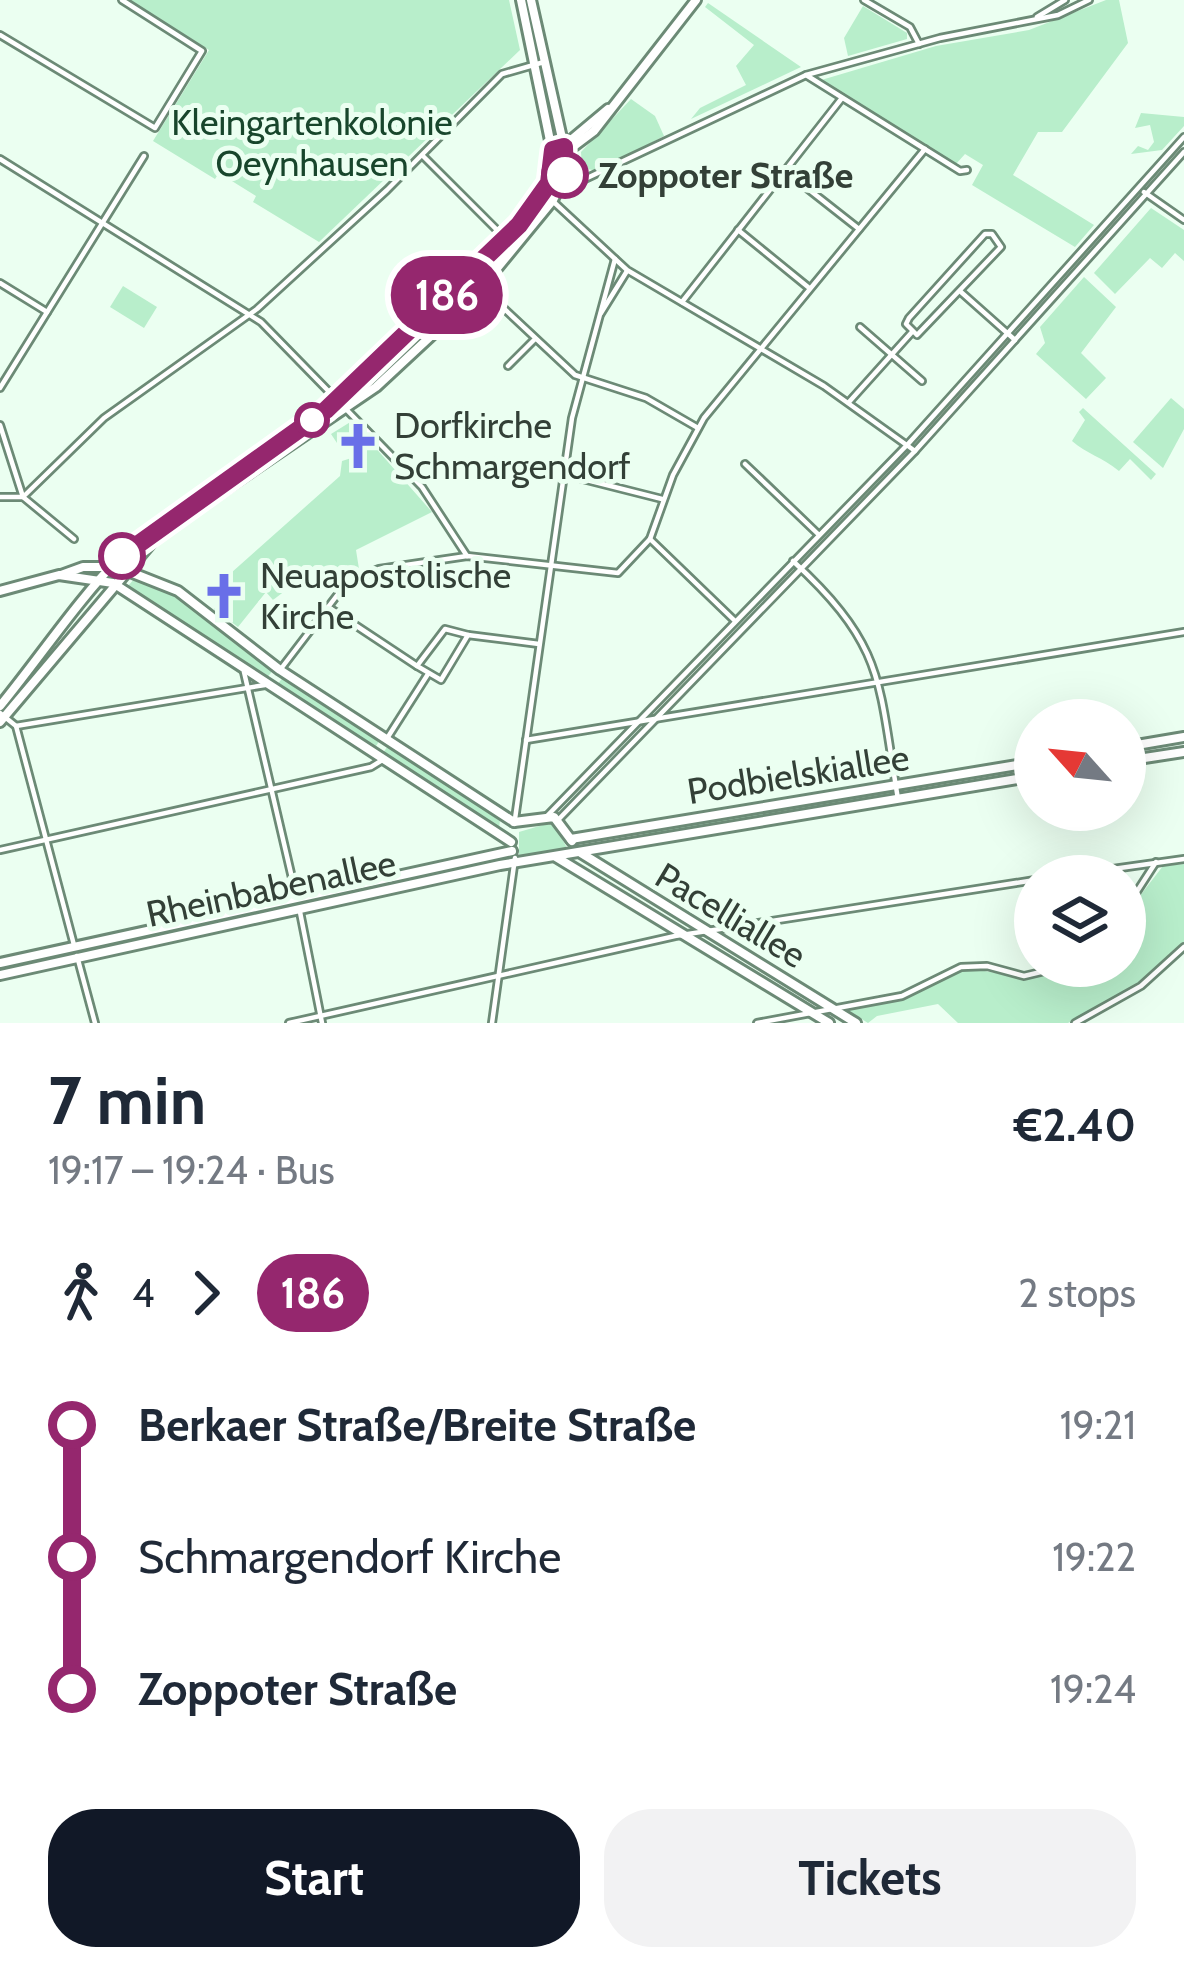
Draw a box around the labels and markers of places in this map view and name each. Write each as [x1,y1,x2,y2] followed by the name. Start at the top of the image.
[543,153,587,197] marker: Zoppoter Straße
[598,153,853,197] place label: Zoppoter Straße
[394,403,631,488] place label: Dorfkirche Schmargendorf
[296,404,328,436] unlabelled marker
[333,421,383,471] church icon: Dorfkirche Schmargendorf
[100,534,144,578] unlabelled marker
[260,553,511,638] place label: Neuapostolische Kirche
[199,571,249,621] church icon: Neuapostolische Kirche

